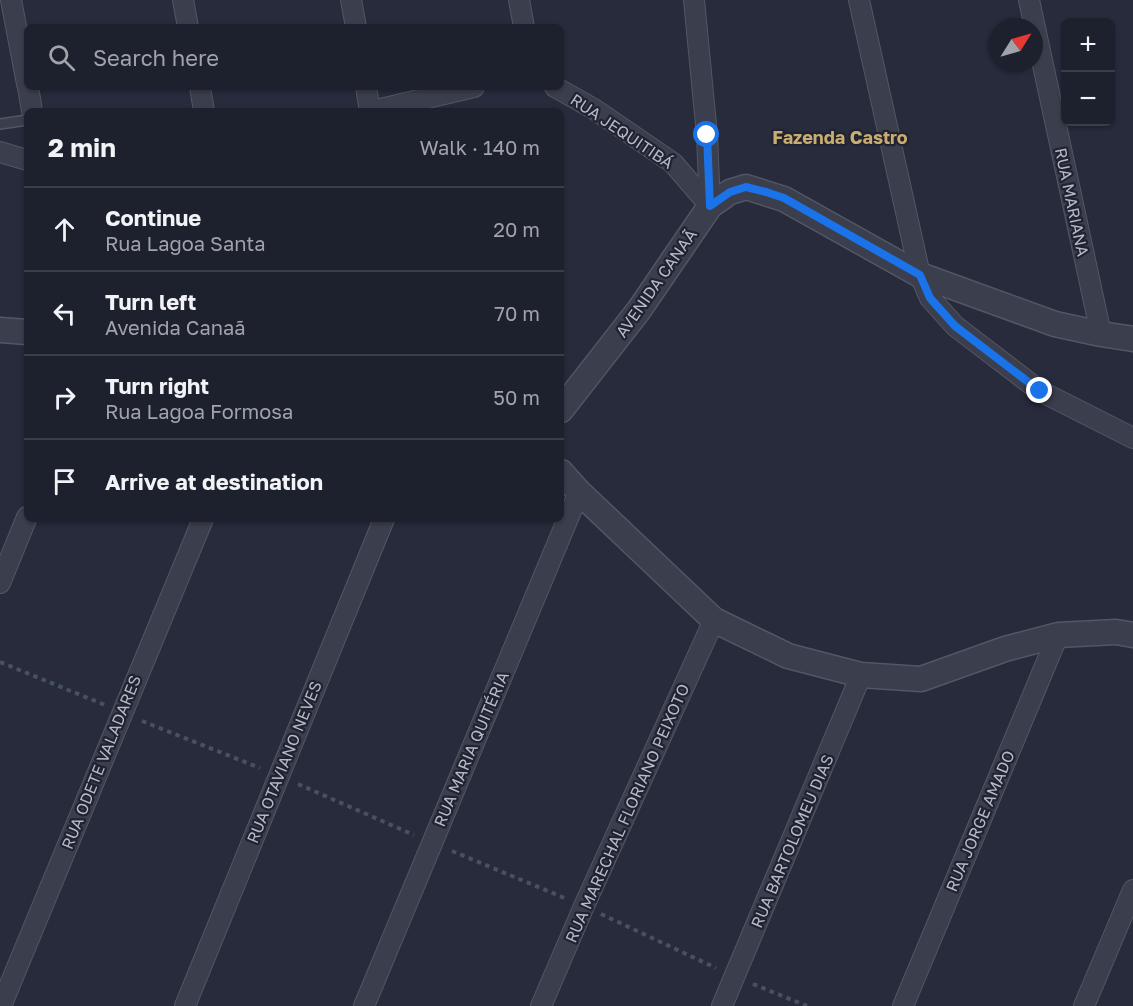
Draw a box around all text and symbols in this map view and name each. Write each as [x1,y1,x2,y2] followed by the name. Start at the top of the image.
[989,18,1043,72] north arrow
[1061,18,1115,126] map controls
[1061,18,1115,72] button: +
[24,24,564,90] search box
[45,41,78,74] icon: search
[93,44,219,71] text: Search here
[1061,72,1115,126] button: −
[567,89,677,173] street label: RUA JEQUITIBÁ
[693,121,719,147] route start
[772,126,908,148] district label: Fazenda Castro
[48,132,116,163] text: 2 min
[420,135,540,159] text: Walk · 140 m
[1051,146,1093,258] street label: RUA MARIANA
[105,204,201,231] text: Continue
[48,213,81,246] icon: ahead
[493,217,540,241] text: 20 m
[611,225,701,341] street label: AVENIDA CANAÃ
[105,231,266,255] text: Rua Lagoa Santa
[105,288,196,315] text: Turn left
[48,297,81,330] icon: left
[494,301,540,325] text: 70 m
[105,315,246,339] text: Avenida Canaã
[105,372,209,399] text: Turn right
[1026,377,1052,403] route end
[48,381,81,414] icon: right
[493,385,540,409] text: 50 m
[105,399,293,423] text: Rua Lagoa Formosa
[48,465,81,498] icon: arrive
[105,468,323,495] text: Arrive at destination
[429,668,513,830] street label: RUA MARIA QUITÉRIA
[57,672,145,852] street label: RUA ODETE VALADARES
[242,678,326,846] street label: RUA OTAVIANO NEVES
[561,680,693,946] street label: RUA MARECHAL FLORIANO PEIXOTO
[941,747,1019,895] street label: RUA JORGE AMADO
[746,751,838,931] street label: RUA BARTOLOMEU DIAS

